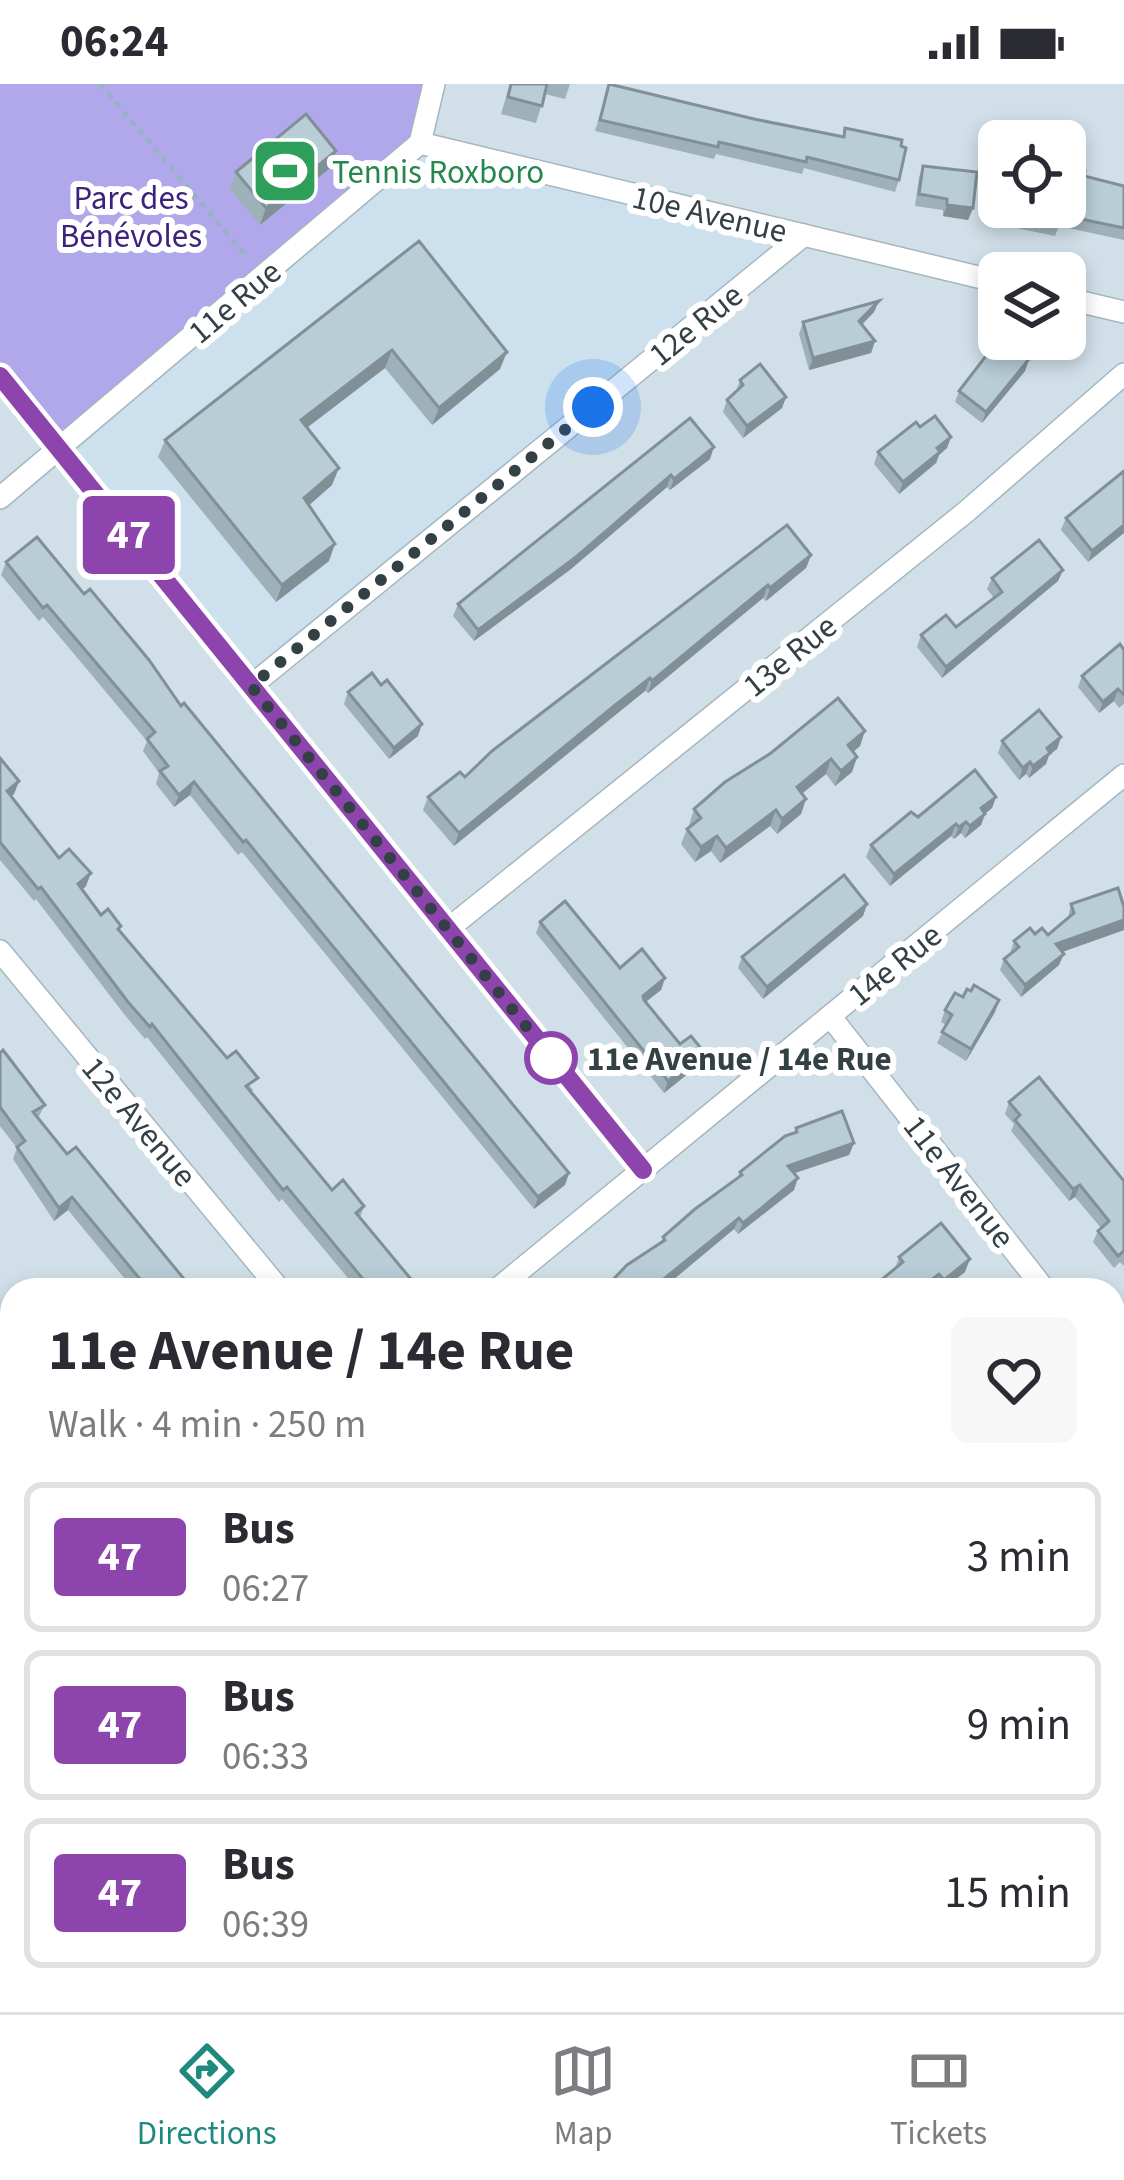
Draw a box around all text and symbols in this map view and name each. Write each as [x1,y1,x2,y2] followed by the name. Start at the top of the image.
[60,10,169,74] text: 06:24
[978,120,1086,360] map controls
[978,120,1086,228] button: locate
[250,136,320,206] sports icon: Tennis Roxboro
[332,149,544,196] place label: Tennis Roxboro
[628,174,792,255] street label: 10e Avenue
[60,175,202,260] park label: Parc des Bénévoles
[178,249,292,355] street label: 11e Rue
[978,252,1086,360] button: layers
[639,273,753,378] street label: 12e Rue
[563,377,623,437] your location
[75,496,183,574] line badge: 47
[107,505,151,565] text: 47
[733,604,847,709] street label: 13e Rue
[838,913,952,1018] street label: 14e Rue
[526,1033,576,1083] marker: 11e Avenue / 14e Rue
[587,1036,892,1083] place label: 11e Avenue / 14e Rue
[70,1047,207,1197] street label: 12e Avenue
[892,1105,1026,1258] street label: 11e Avenue
[48,1311,574,1392] text: 11e Avenue / 14e Rue
[951,1317,1077,1443] button: heart
[48,1397,366,1453] text: Walk · 4 min · 250 m
[222,1497,295,1561] text: Bus
[967,1525,1071,1589] text: 3 min
[98,1527,142,1587] text: 47
[222,1561,309,1617] text: 06:27
[222,1665,295,1729] text: Bus
[967,1693,1071,1757] text: 9 min
[98,1695,142,1755] text: 47
[222,1729,309,1785] text: 06:33
[222,1833,295,1897] text: Bus
[944,1861,1071,1925] text: 15 min
[98,1863,142,1923] text: 47
[222,1897,309,1953] text: 06:39
[137,2038,277,2157] tab: Directions
[550,2038,616,2157] tab: Map
[890,2038,987,2157] tab: Tickets

